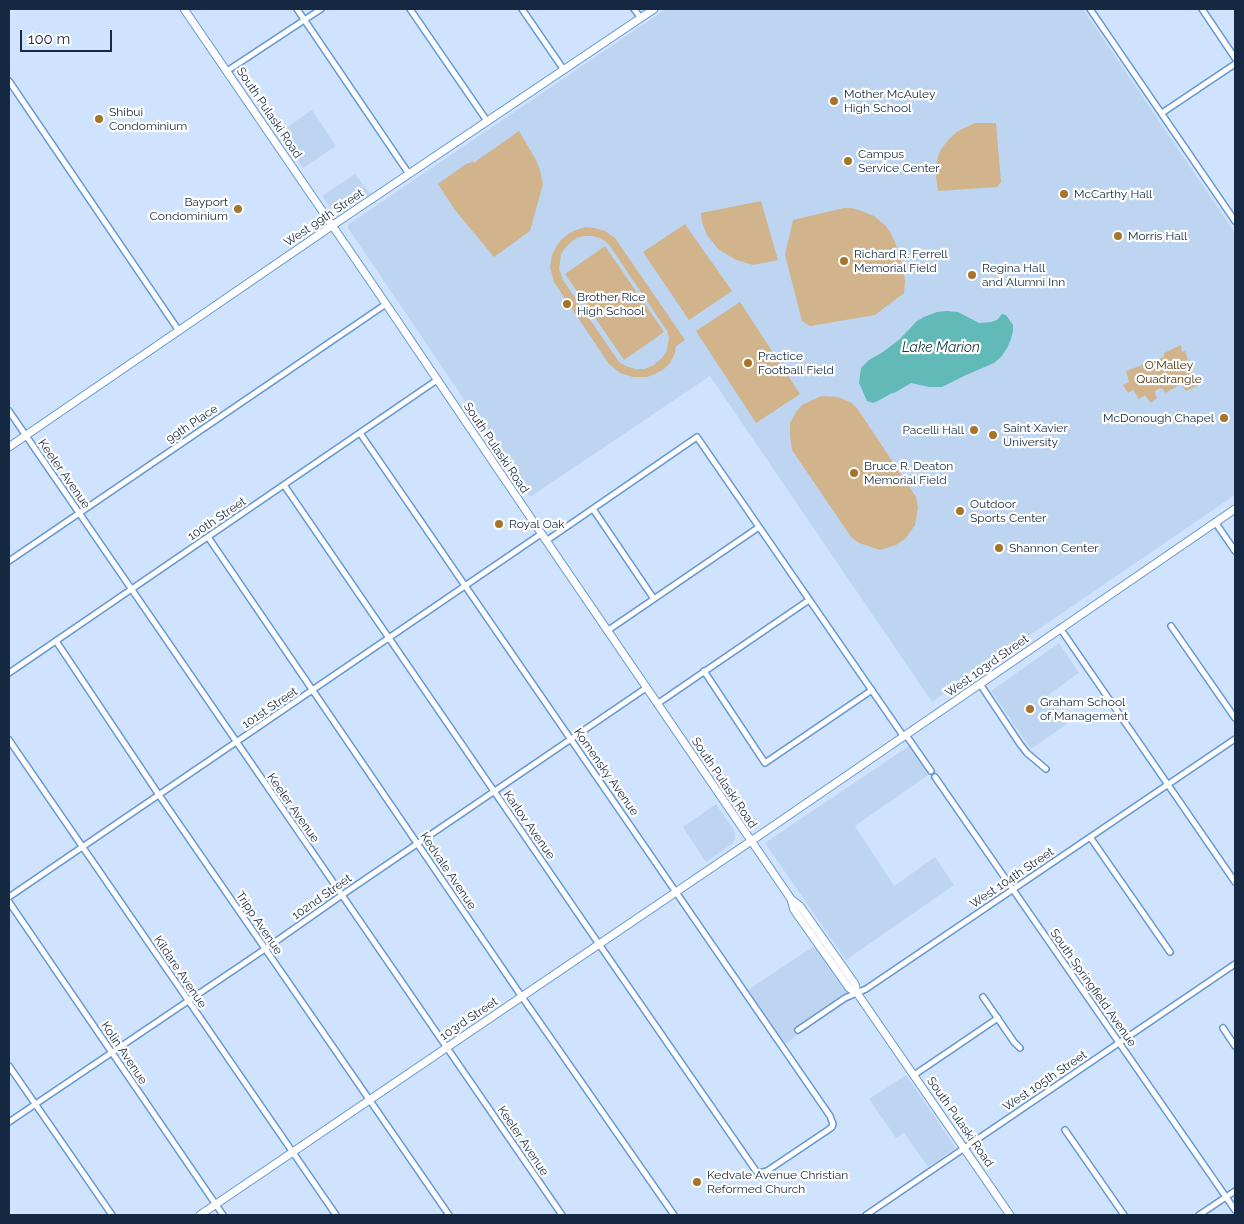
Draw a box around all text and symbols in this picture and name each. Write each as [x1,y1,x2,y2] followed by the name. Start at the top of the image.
[22,20,115,52] scale bar
[28,30,70,48] text: 100 m
[233,65,305,161] street label: South Pulaski Road
[844,87,935,115] place label: Mother McAuley High School
[828,95,840,107] marker: Mother McAuley High School
[109,105,187,133] place label: Shibui Condominium
[93,113,105,125] marker: Shibui Condominium
[858,147,940,175] place label: Campus Service Center
[842,155,854,167] marker: Campus Service Center
[281,186,367,250] street label: West 99th Street
[1074,187,1152,201] place label: McCarthy Hall
[1058,188,1070,200] marker: McCarthy Hall
[150,195,228,223] place label: Bayport Condominium
[232,203,244,215] marker: Bayport Condominium
[1128,229,1187,243] place label: Morris Hall
[1112,230,1124,242] marker: Morris Hall
[854,247,948,275] place label: Richard R. Ferrell Memorial Field
[838,255,850,267] marker: Richard R. Ferrell Memorial Field
[982,261,1065,289] place label: Regina Hall and Alumni Inn
[966,269,978,281] marker: Regina Hall and Alumni Inn
[577,290,645,318] place label: Brother Rice High School
[561,298,573,310] marker: Brother Rice High School
[902,340,980,356] water label: Lake Marion
[758,349,834,377] place label: Practice Football Field
[742,357,754,369] marker: Practice Football Field
[1136,358,1202,386] park label: O'Malley Quadrangle
[460,400,532,496] street label: South Pulaski Road
[164,402,220,446] street label: 99th Place
[1103,411,1214,425] place label: McDonough Chapel
[1218,412,1230,424] marker: McDonough Chapel
[1003,421,1068,449] place label: Saint Xavier University
[902,423,964,437] place label: Pacelli Hall
[968,424,980,436] marker: Pacelli Hall
[987,429,999,441] marker: Saint Xavier University
[35,437,93,511] street label: Keeler Avenue
[864,459,953,487] place label: Bruce R. Deaton Memorial Field
[848,467,860,479] marker: Bruce R. Deaton Memorial Field
[185,494,249,544] street label: 100th Street
[970,497,1046,525] place label: Outdoor Sports Center
[954,505,966,517] marker: Outdoor Sports Center
[509,517,565,531] place label: Royal Oak
[493,518,505,530] marker: Royal Oak
[1009,541,1098,555] place label: Shannon Center
[993,542,1005,554] marker: Shannon Center
[943,632,1031,700] street label: West 103rd Street
[240,684,300,732] street label: 101st Street
[1040,695,1128,723] place label: Graham School of Management
[1024,703,1036,715] marker: Graham School of Management
[570,726,642,818] street label: Komensky Avenue
[688,735,760,831] street label: South Pulaski Road
[264,771,322,845] street label: Keeler Avenue
[500,788,558,862] street label: Karlov Avenue
[417,830,479,912] street label: Kedvale Avenue
[967,845,1057,911] street label: West 104th Street
[289,871,355,923] street label: 102nd Street
[233,889,285,957] street label: Tripp Avenue
[1047,926,1139,1050] street label: South Springfield Avenue
[151,933,209,1011] street label: Kildare Avenue
[437,994,501,1044] street label: 103rd Street
[98,1019,150,1087] street label: Kolin Avenue
[1000,1048,1090,1114] street label: West 105th Street
[924,1074,996,1170] street label: South Pulaski Road
[494,1103,552,1179] street label: Keeler Avenue
[707,1168,848,1196] place label: Kedvale Avenue Christian Reformed Church
[691,1176,703,1188] marker: Kedvale Avenue Christian Reformed Church

